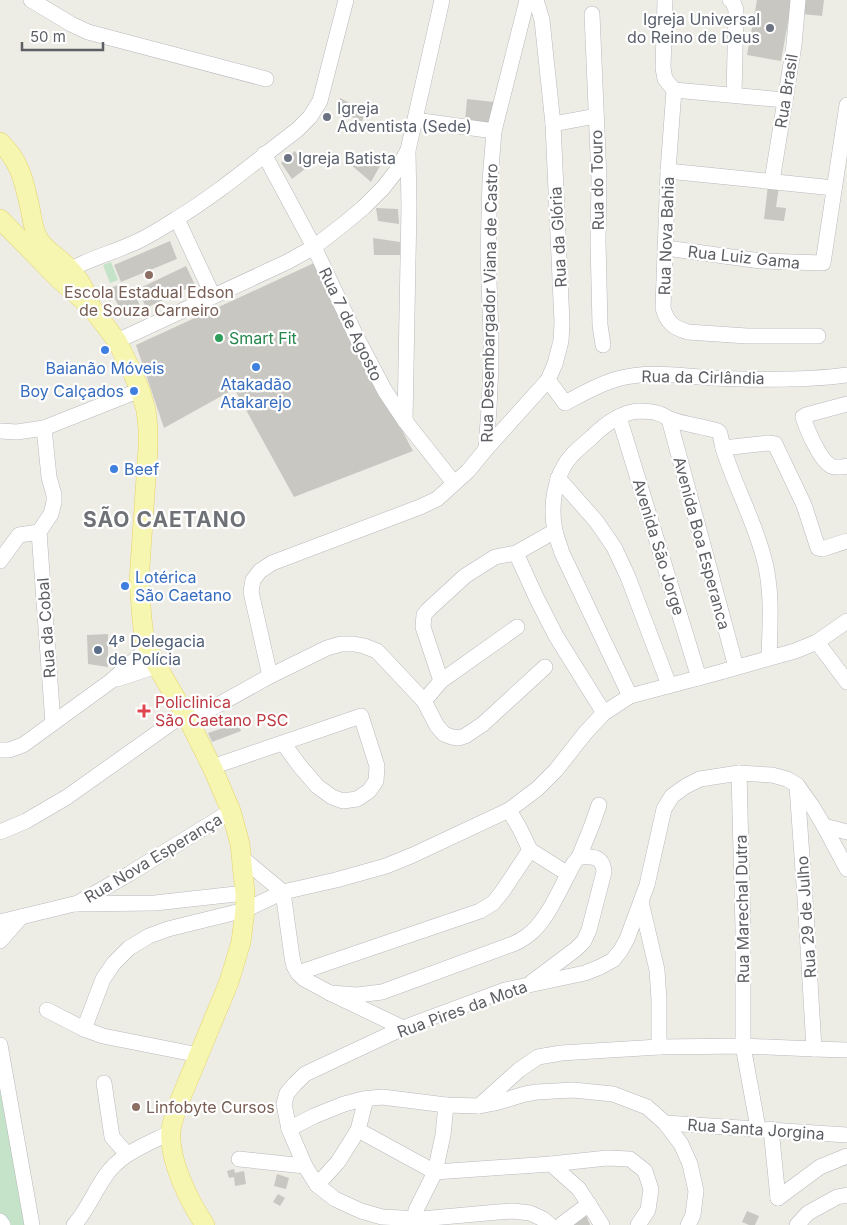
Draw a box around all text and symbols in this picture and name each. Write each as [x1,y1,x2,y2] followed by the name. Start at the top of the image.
[627,9,760,47] place label: Igreja Universal do Reino de Deus
[22,20,104,52] scale bar
[764,22,776,34] marker: Igreja Universal do Reino de Deus
[30,27,66,46] text: 50 m
[770,52,802,130] street label: Rua Brasil
[337,98,472,136] place label: Igreja Adventista (Sede)
[321,111,333,123] marker: Igreja Adventista (Sede)
[586,130,608,230] street label: Rua do Touro
[298,148,396,168] place label: Igreja Batista
[282,152,294,164] marker: Igreja Batista
[477,163,501,443] street label: Rua Desembargador Viana de Castro
[654,176,678,296] street label: Rua Nova Bahia
[545,186,571,288] street label: Rua da Glória
[687,241,801,273] street label: Rua Luiz Gama
[315,264,387,384] street label: Rua 7 de Agosto
[143,269,155,281] marker: Escola Estadual Edson de Souza Carneiro
[64,282,234,320] place label: Escola Estadual Edson de Souza Carneiro
[229,328,297,348] place label: Smart Fit
[213,332,225,344] marker: Smart Fit
[99,344,111,356] marker: Baianão Móveis
[46,358,164,378] place label: Baianão Móveis
[250,361,262,373] marker: Atakadão Atakarejo
[641,366,765,388] street label: Rua da Cirlândia
[220,374,292,412] place label: Atakadão Atakarejo
[20,381,124,401] place label: Boy Calçados
[128,385,140,397] marker: Boy Calçados
[669,454,735,632] street label: Avenida Boa Esperanca
[124,459,159,479] place label: Beef
[108,463,120,475] marker: Beef
[629,476,689,618] street label: Avenida São Jorge
[83,506,247,532] district label: SÃO CAETANO
[135,567,232,605] place label: Lotérica São Caetano
[33,577,59,679] street label: Rua da Cobal
[119,580,131,592] marker: Lotérica São Caetano
[108,631,205,669] place label: 4ª Delegacia de Polícia
[92,644,104,656] marker: 4ª Delegacia de Polícia
[155,692,288,730] place label: Policlinica São Caetano PSC
[137,704,151,718] marker: Policlinica São Caetano PSC
[81,809,225,907] street label: Rua Nova Esperança
[731,834,753,984] street label: Rua Marechal Dutra
[792,855,820,979] street label: Rua 29 de Julho
[394,976,530,1042] street label: Rua Pires da Mota
[146,1097,275,1117] place label: Linfobyte Cursos
[130,1101,142,1113] marker: Linfobyte Cursos
[687,1114,825,1144] street label: Rua Santa Jorgina

